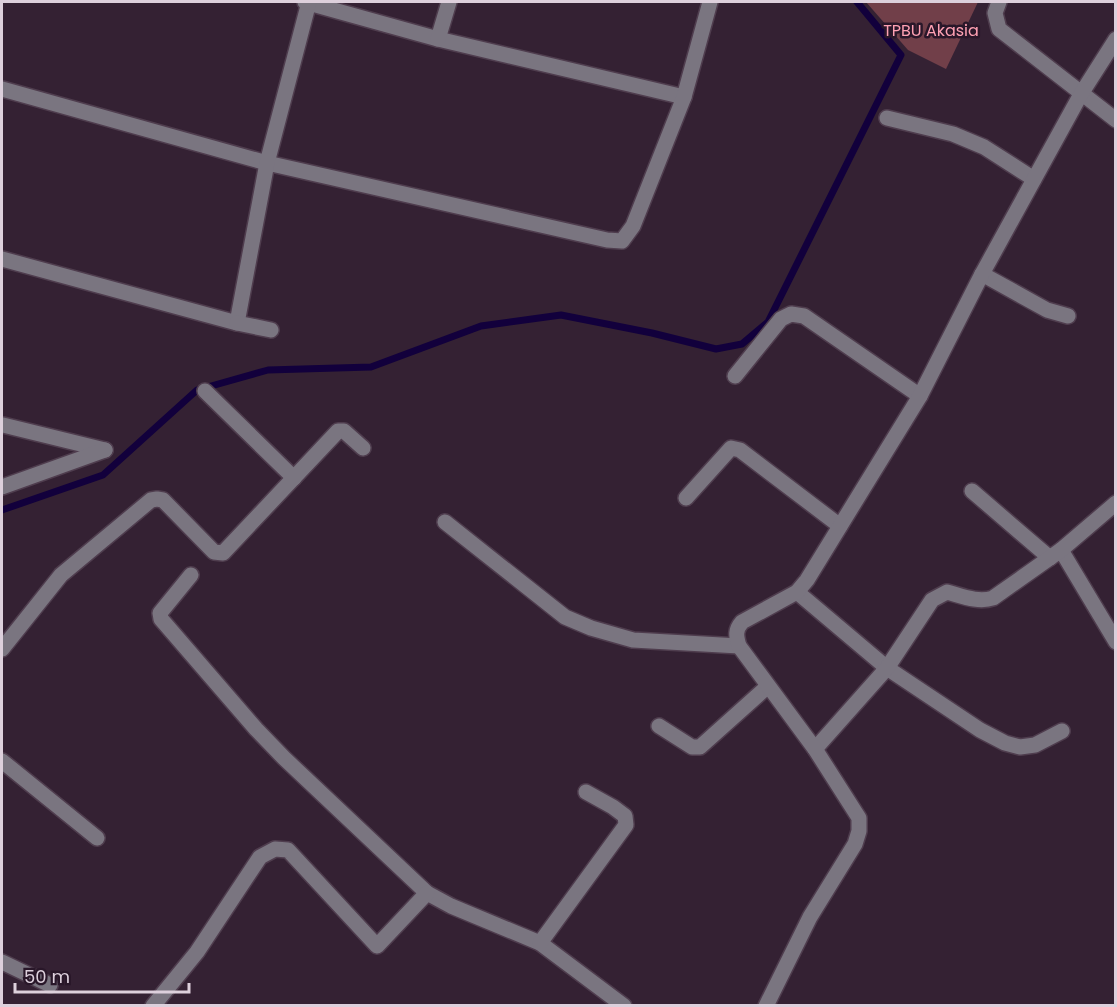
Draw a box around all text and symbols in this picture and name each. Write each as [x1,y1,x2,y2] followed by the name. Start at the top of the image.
[883,19,979,42] park label: TPBU Akasia
[15,956,189,994] scale bar
[24,964,70,989] text: 50 m

